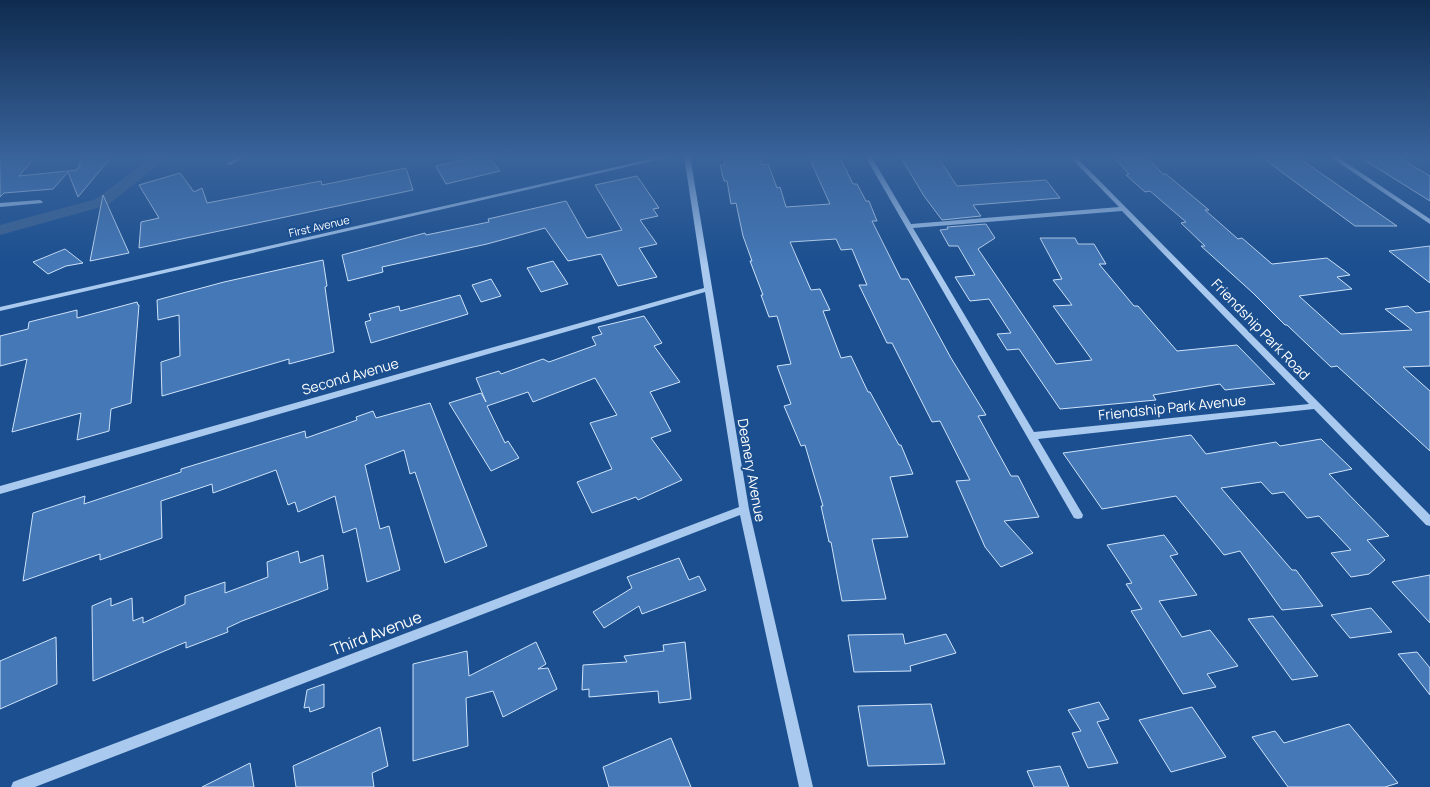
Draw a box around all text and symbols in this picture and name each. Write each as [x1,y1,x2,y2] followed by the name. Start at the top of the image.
[287,212,351,240] street label: First Avenue
[1208,274,1314,384] street label: Friendship Park Road
[299,353,401,399] street label: Second Avenue
[1097,390,1247,424] street label: Friendship Park Avenue
[734,417,770,523] street label: Deanery Avenue
[327,606,425,660] street label: Third Avenue

